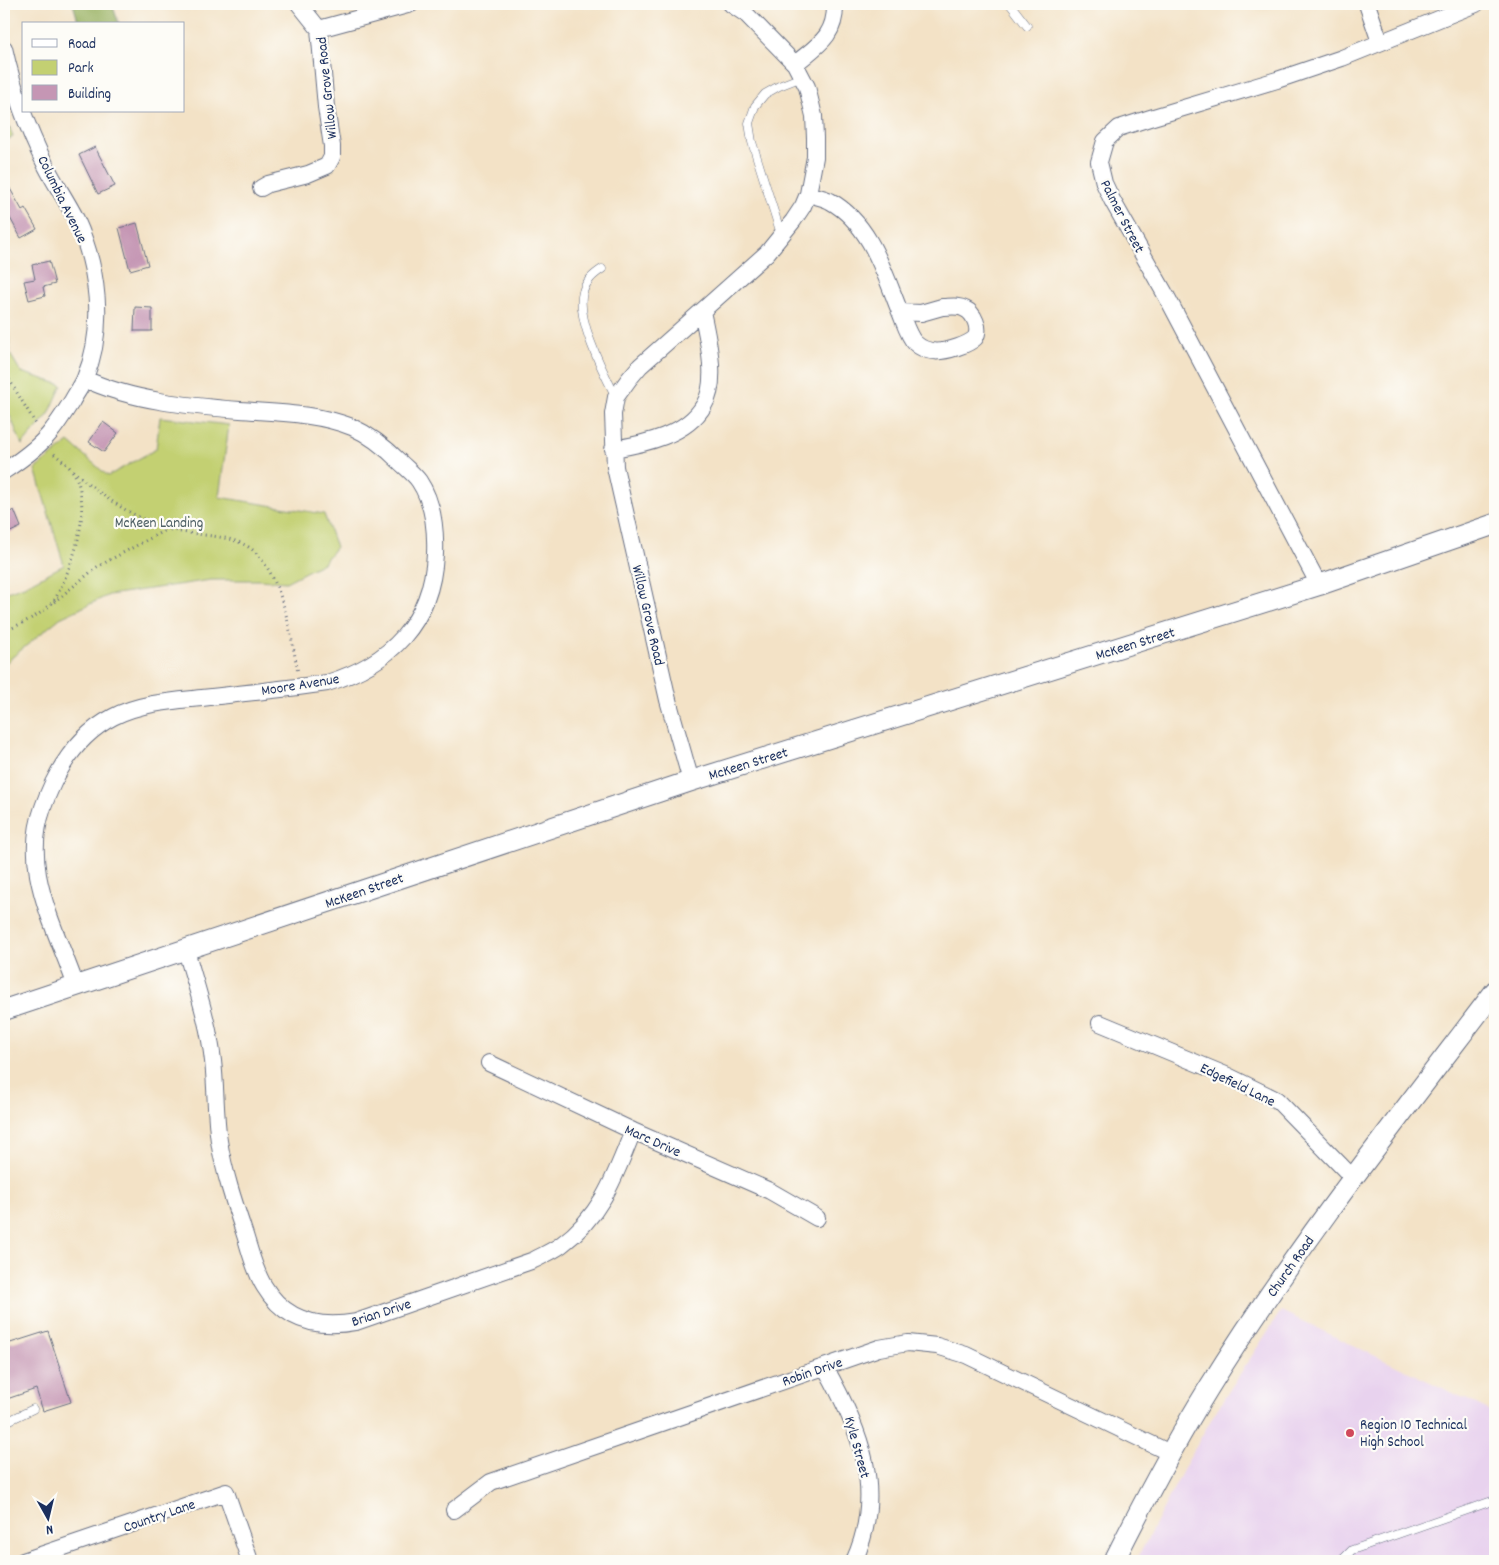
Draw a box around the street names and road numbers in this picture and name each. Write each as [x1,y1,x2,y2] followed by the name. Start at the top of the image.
[312,36,344,140] street label: Willow Grove Road
[30,152,92,248] street label: Columbia Avenue
[1093,176,1149,258] street label: Palmer Street
[625,563,669,668] street label: Willow Grove Road
[1093,622,1178,667] street label: McKeen Street
[260,669,341,703] street label: Moore Avenue
[706,742,791,787] street label: McKeen Street
[322,868,407,916] street label: McKeen Street
[1196,1058,1279,1114] street label: Edgefield Lane
[620,1120,684,1164] street label: Marc Drive
[1262,1232,1321,1302] street label: Church Road
[349,1294,415,1334] street label: Brian Drive
[780,1352,846,1393] street label: Robin Drive
[837,1414,875,1481] street label: Kyle Street
[121,1494,199,1539] street label: Country Lane

